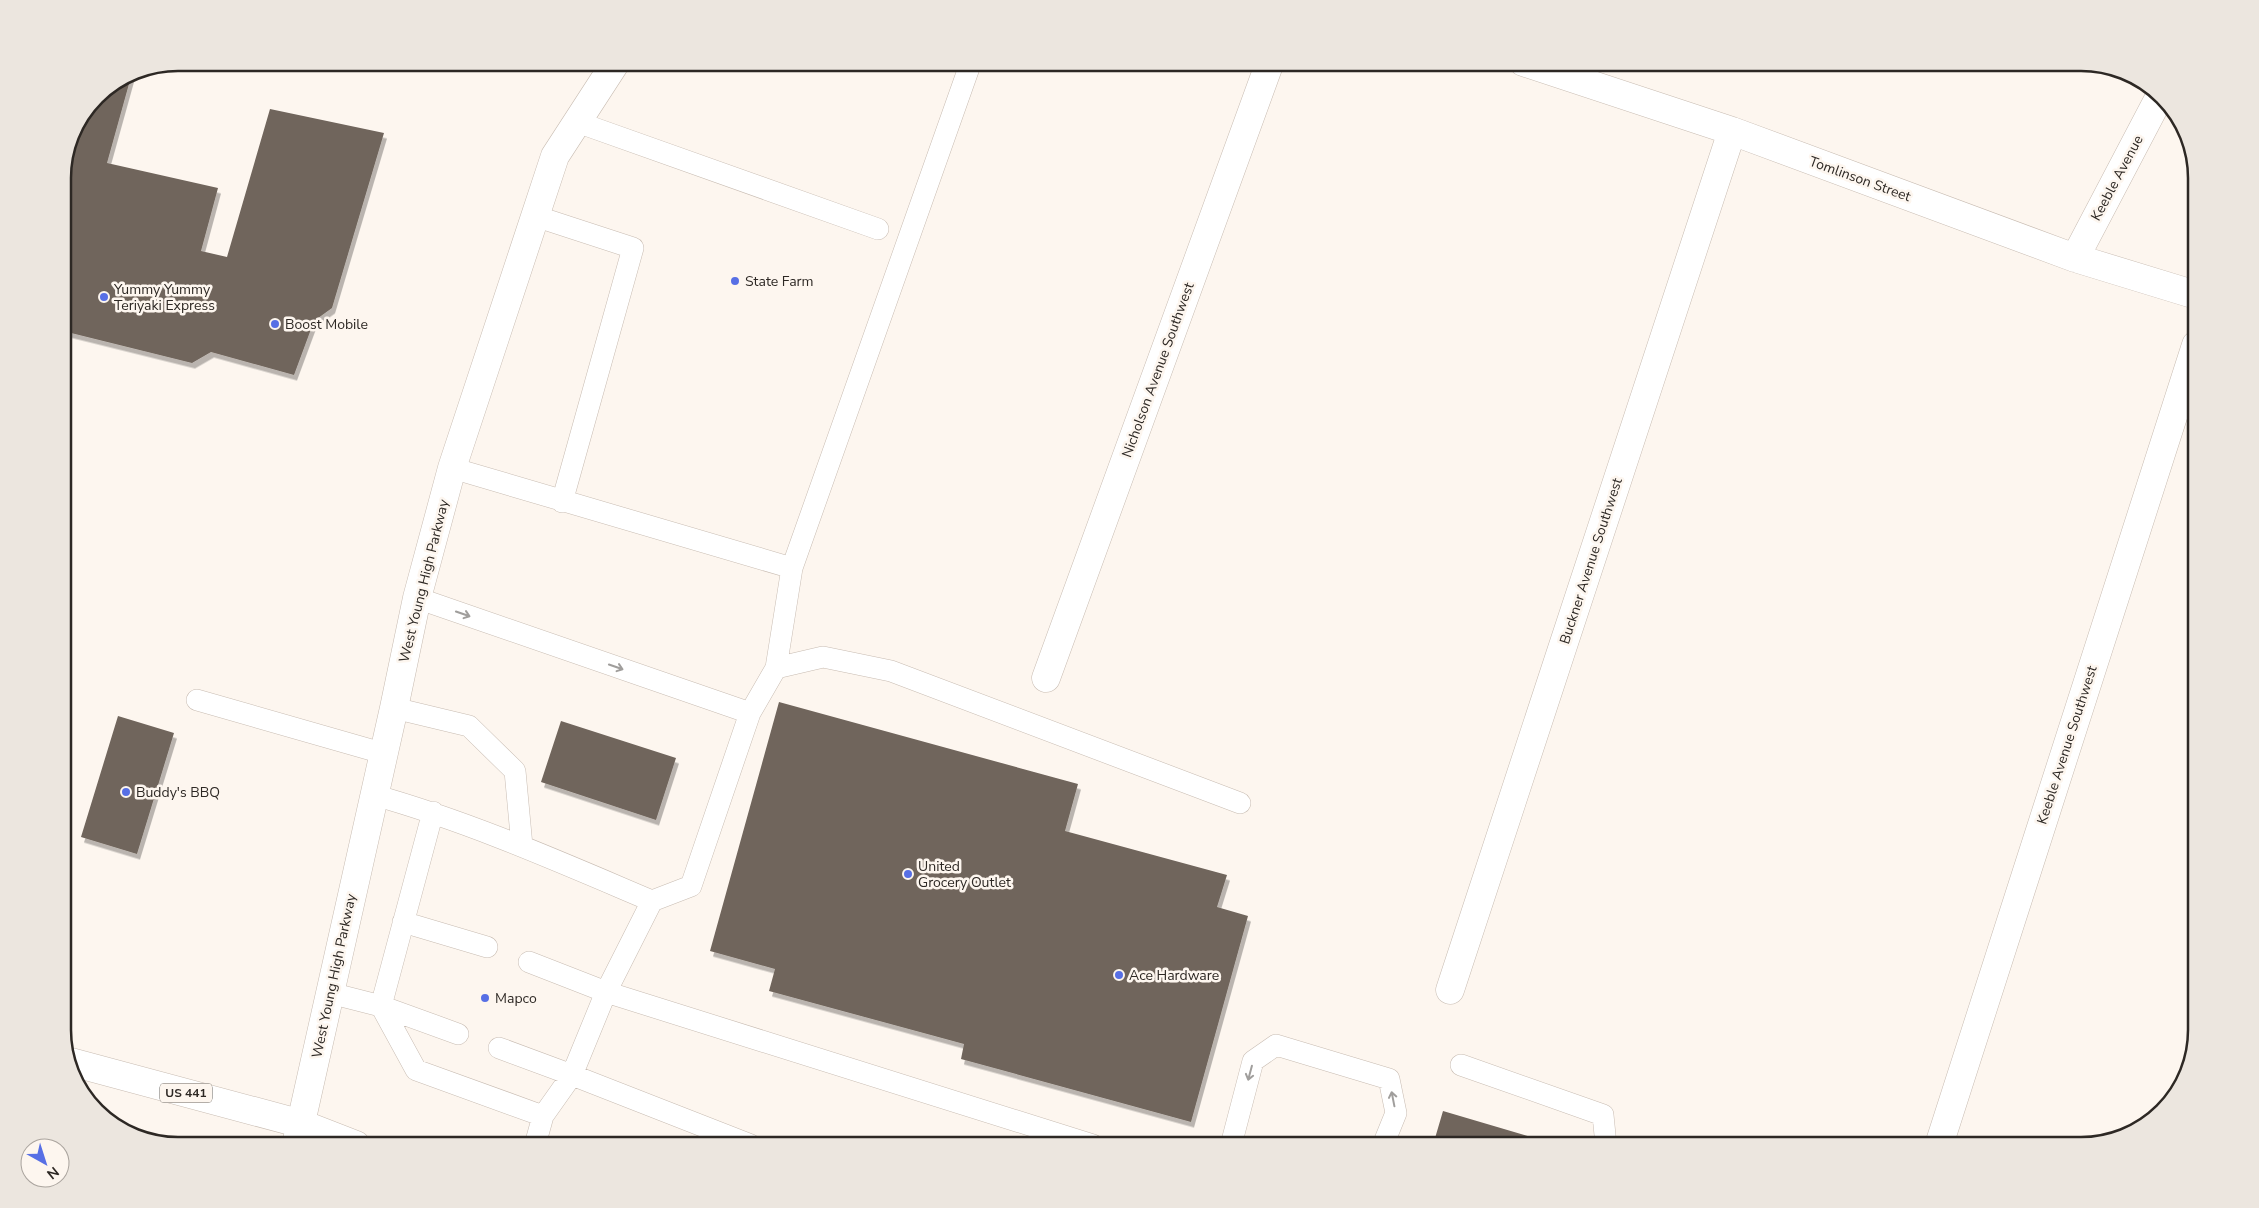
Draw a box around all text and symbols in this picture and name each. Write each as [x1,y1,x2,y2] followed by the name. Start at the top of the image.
[2086,132,2148,224] street label: Keeble Avenue
[1807,152,1913,206] street label: Tomlinson Street
[745,272,814,291] place label: State Farm
[729,275,741,287] marker: State Farm
[113,280,215,315] place label: Yummy Yummy Teriyaki Express
[1117,280,1199,460] street label: Nicholson Avenue Southwest
[98,291,110,303] marker: Yummy Yummy Teriyaki Express
[285,315,368,334] place label: Boost Mobile
[269,318,281,330] marker: Boost Mobile
[1555,475,1627,647] street label: Buckner Avenue Southwest
[395,497,454,665] street label: West Young High Parkway
[455,609,471,619] one-way arrow
[608,662,624,672] one-way arrow
[2032,663,2102,827] street label: Keeble Avenue Southwest
[136,783,220,802] place label: Buddy's BBQ
[120,786,132,798] marker: Buddy's BBQ
[918,857,1011,892] place label: United Grocery Outlet
[902,868,914,880] marker: United Grocery Outlet
[307,891,361,1060] street label: West Young High Parkway
[1129,966,1219,985] place label: Ace Hardware
[1113,969,1125,981] marker: Ace Hardware
[495,989,537,1008] place label: Mapco
[479,992,491,1004] marker: Mapco
[1245,1065,1254,1081] one-way arrow
[160,1084,212,1102] road number: US 441
[1388,1092,1397,1108] one-way arrow
[20,1138,70,1188] north arrow
[43,1162,63,1183] text: N

